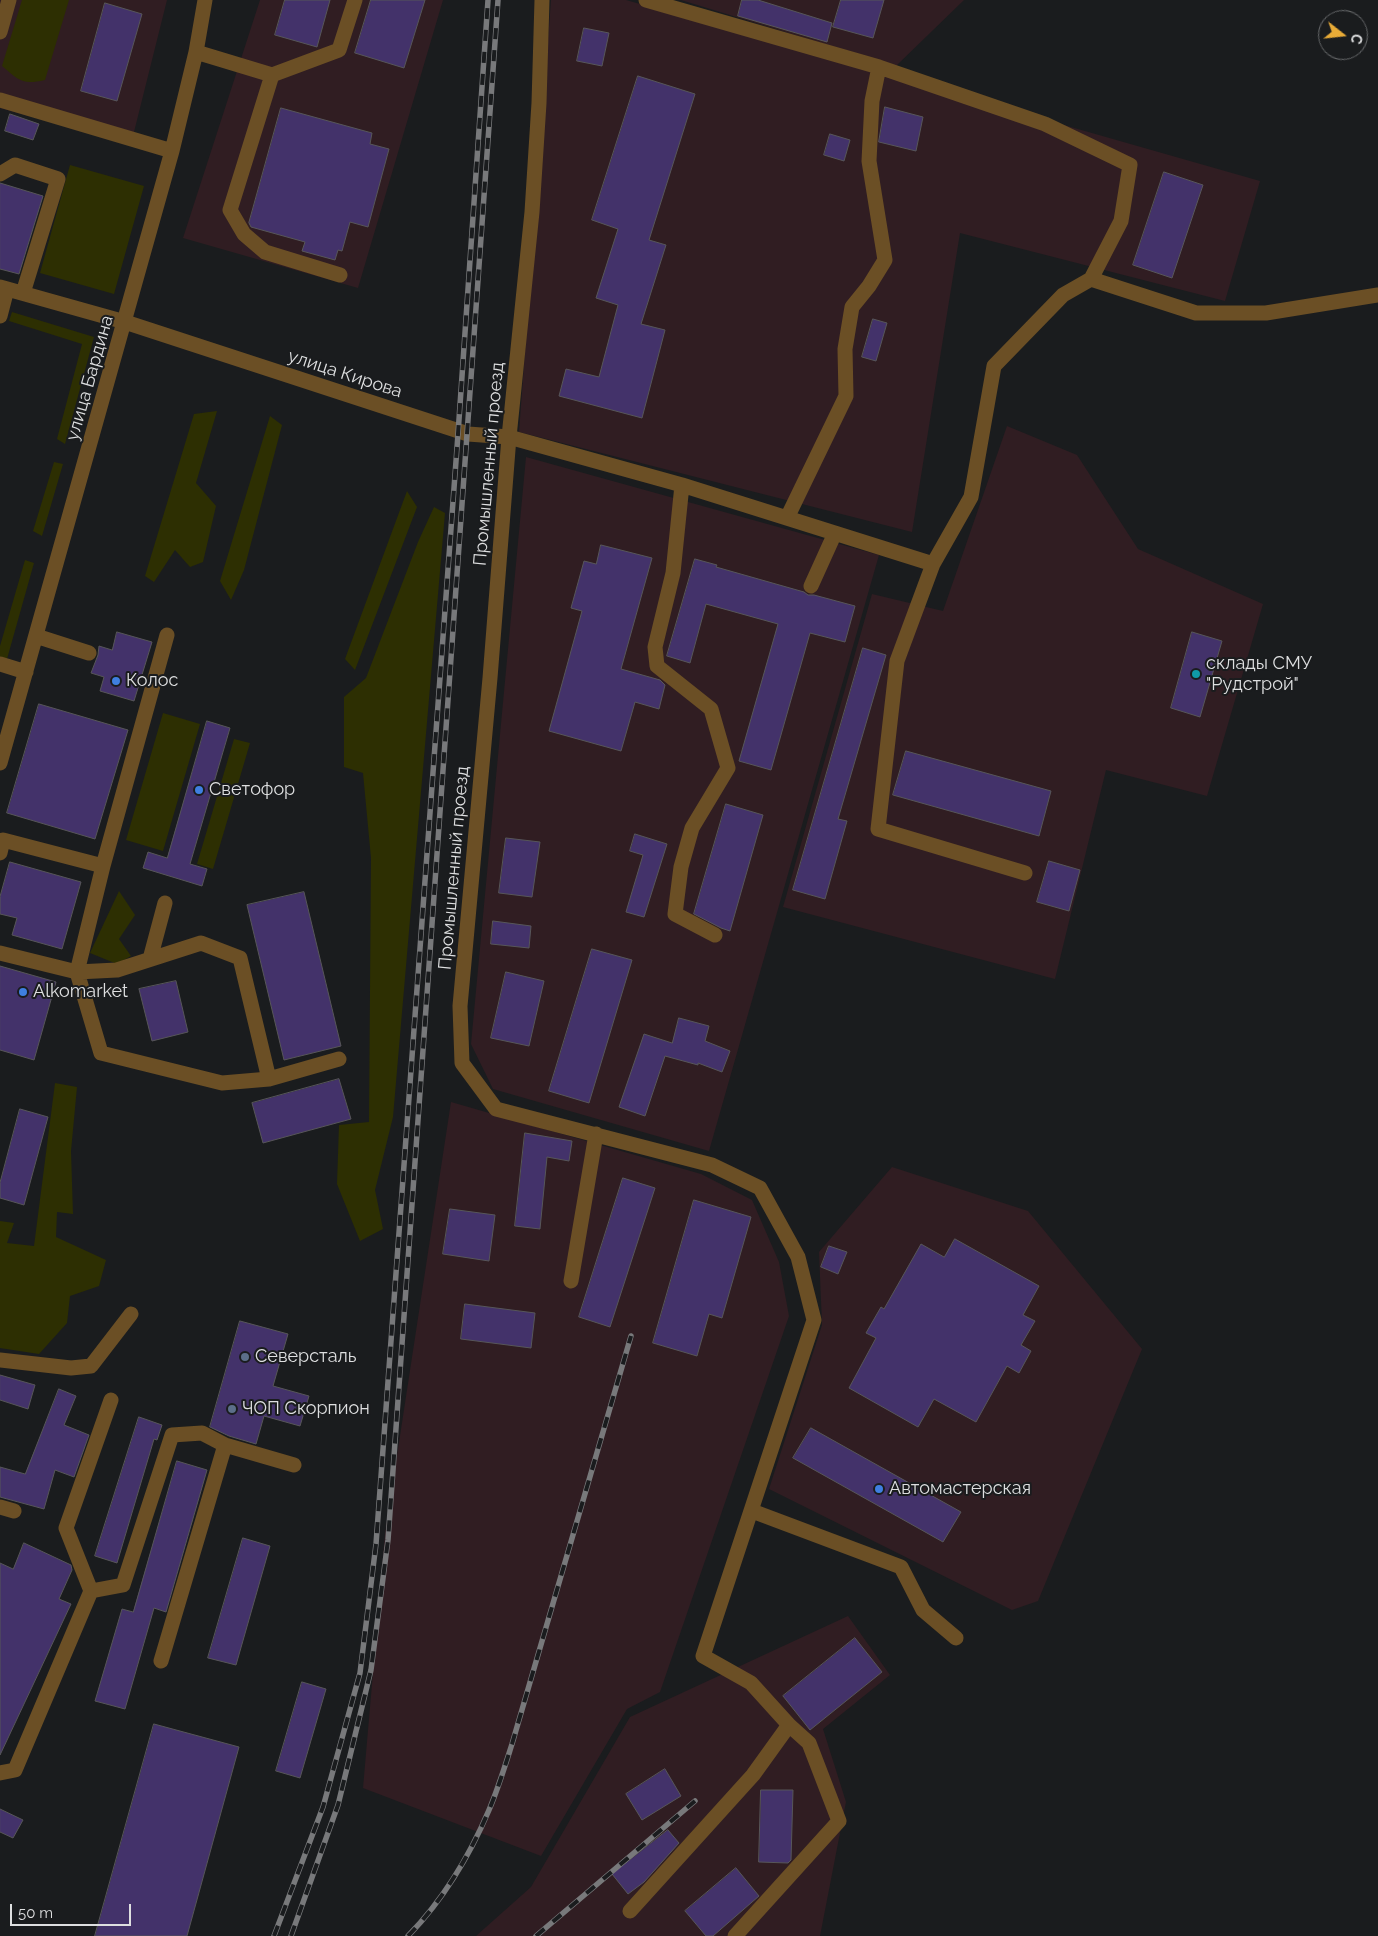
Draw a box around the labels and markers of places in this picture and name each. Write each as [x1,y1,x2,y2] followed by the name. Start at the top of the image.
[1206,653,1312,696] place label: склады СМУ "Рудстрой"
[1190,668,1202,680] marker: склады СМУ "Рудстрой"
[126,670,178,692] place label: Колос
[110,675,122,687] marker: Колос
[209,779,295,801] place label: Светофор
[193,784,205,796] marker: Светофор
[33,981,128,1003] place label: Alkomarket
[17,986,29,998] marker: Alkomarket
[255,1346,356,1368] place label: Северсталь
[239,1351,251,1363] marker: Северсталь
[242,1398,370,1420] place label: ЧОП Скорпион
[226,1403,238,1415] marker: ЧОП Скорпион
[889,1478,1031,1500] place label: Автомастерская
[873,1483,885,1495] marker: Автомастерская

